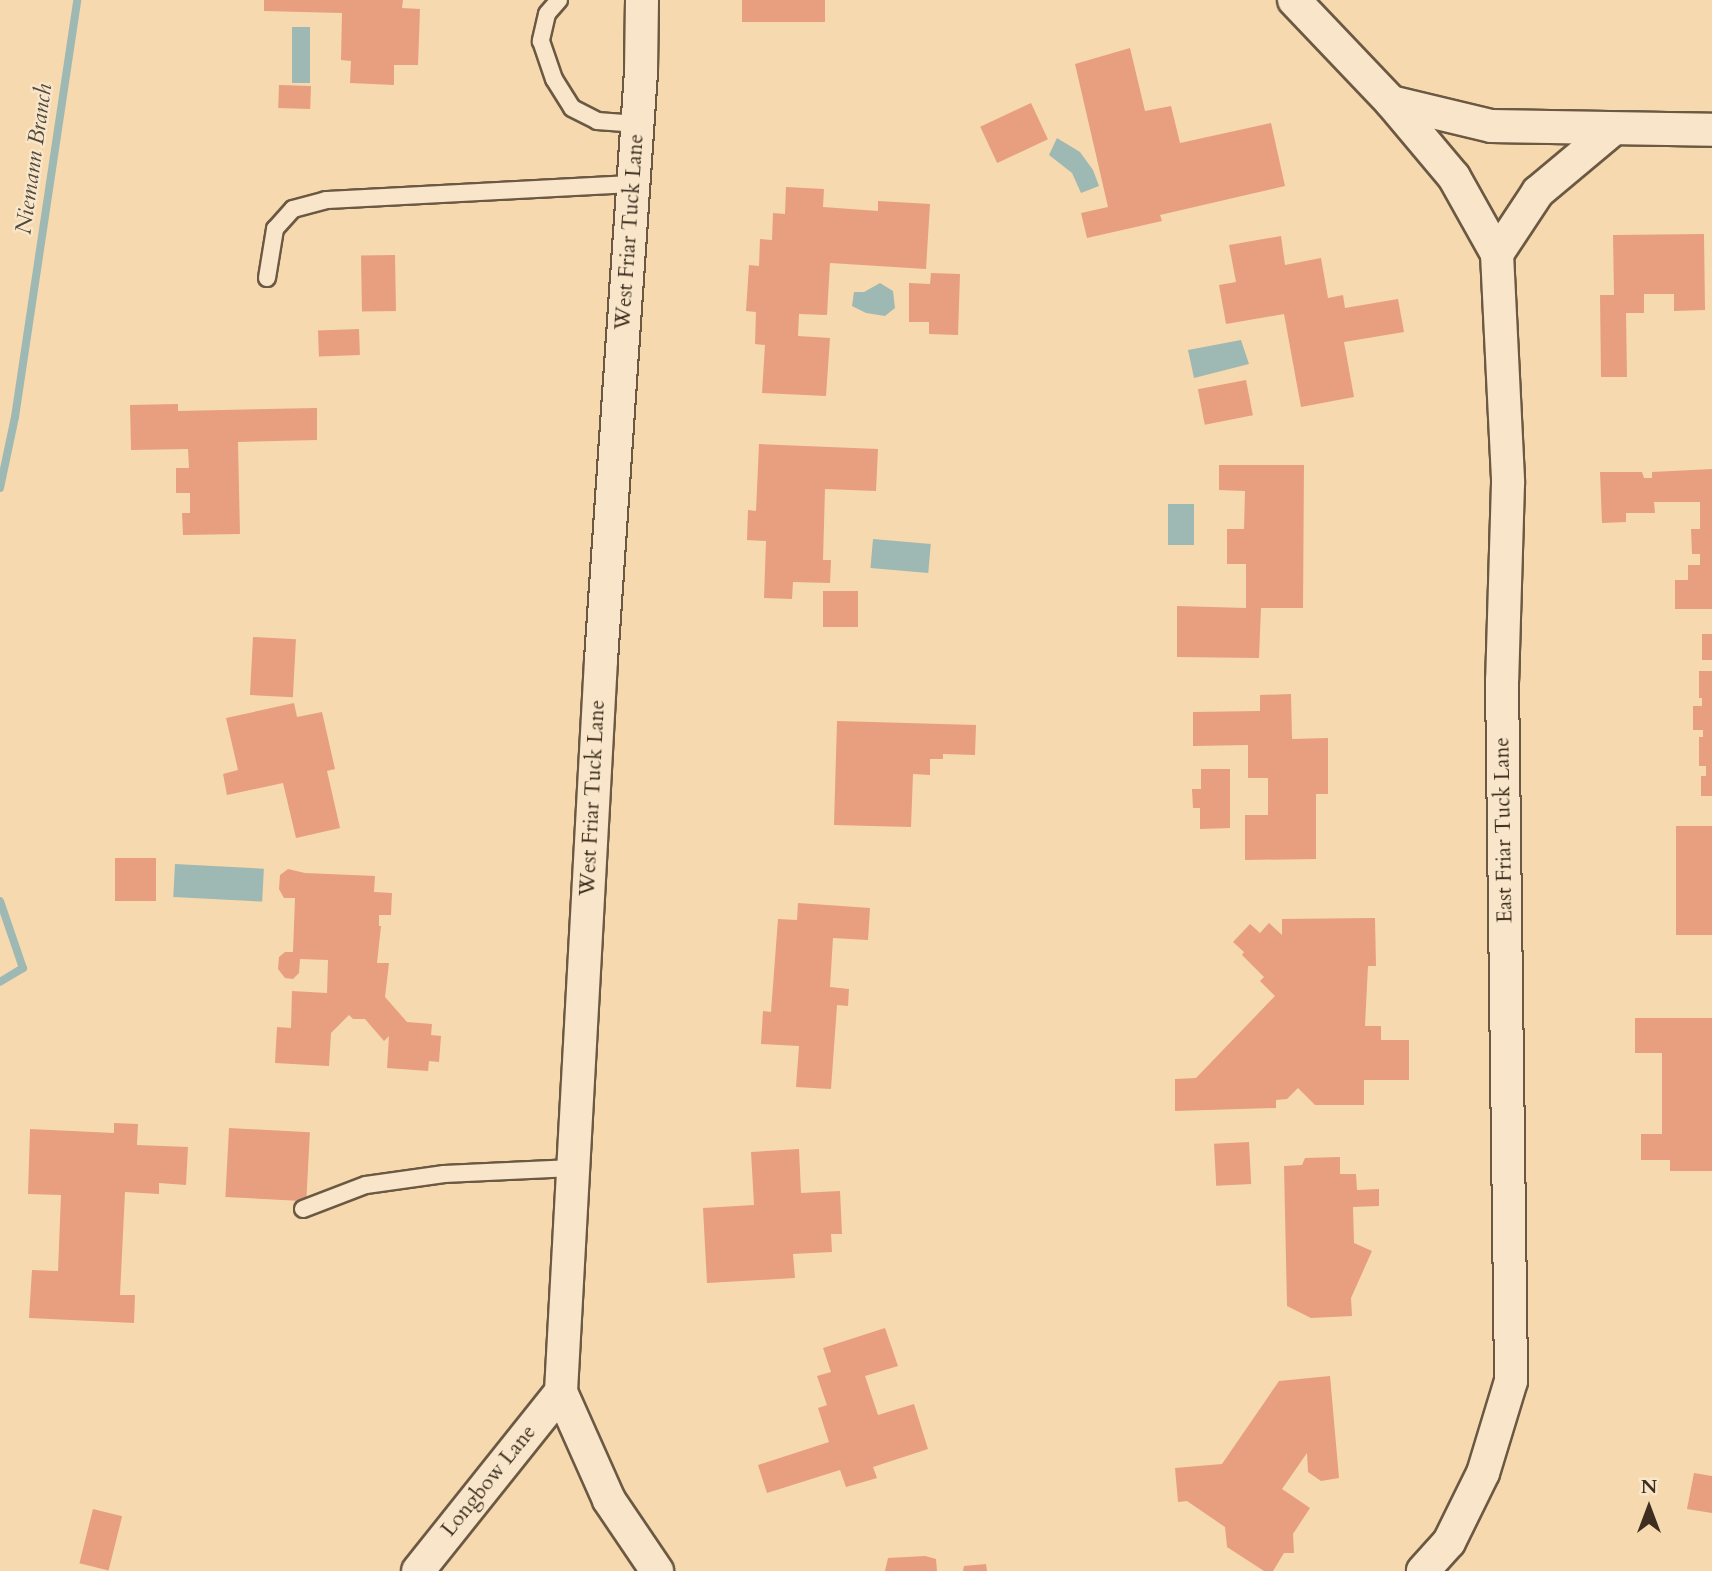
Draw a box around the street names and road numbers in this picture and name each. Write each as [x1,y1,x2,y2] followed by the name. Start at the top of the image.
[611,133,649,331] street label: West Friar Tuck Lane
[575,699,611,897] street label: West Friar Tuck Lane
[1490,737,1518,923] street label: East Friar Tuck Lane
[436,1420,542,1542] street label: Longbow Lane

